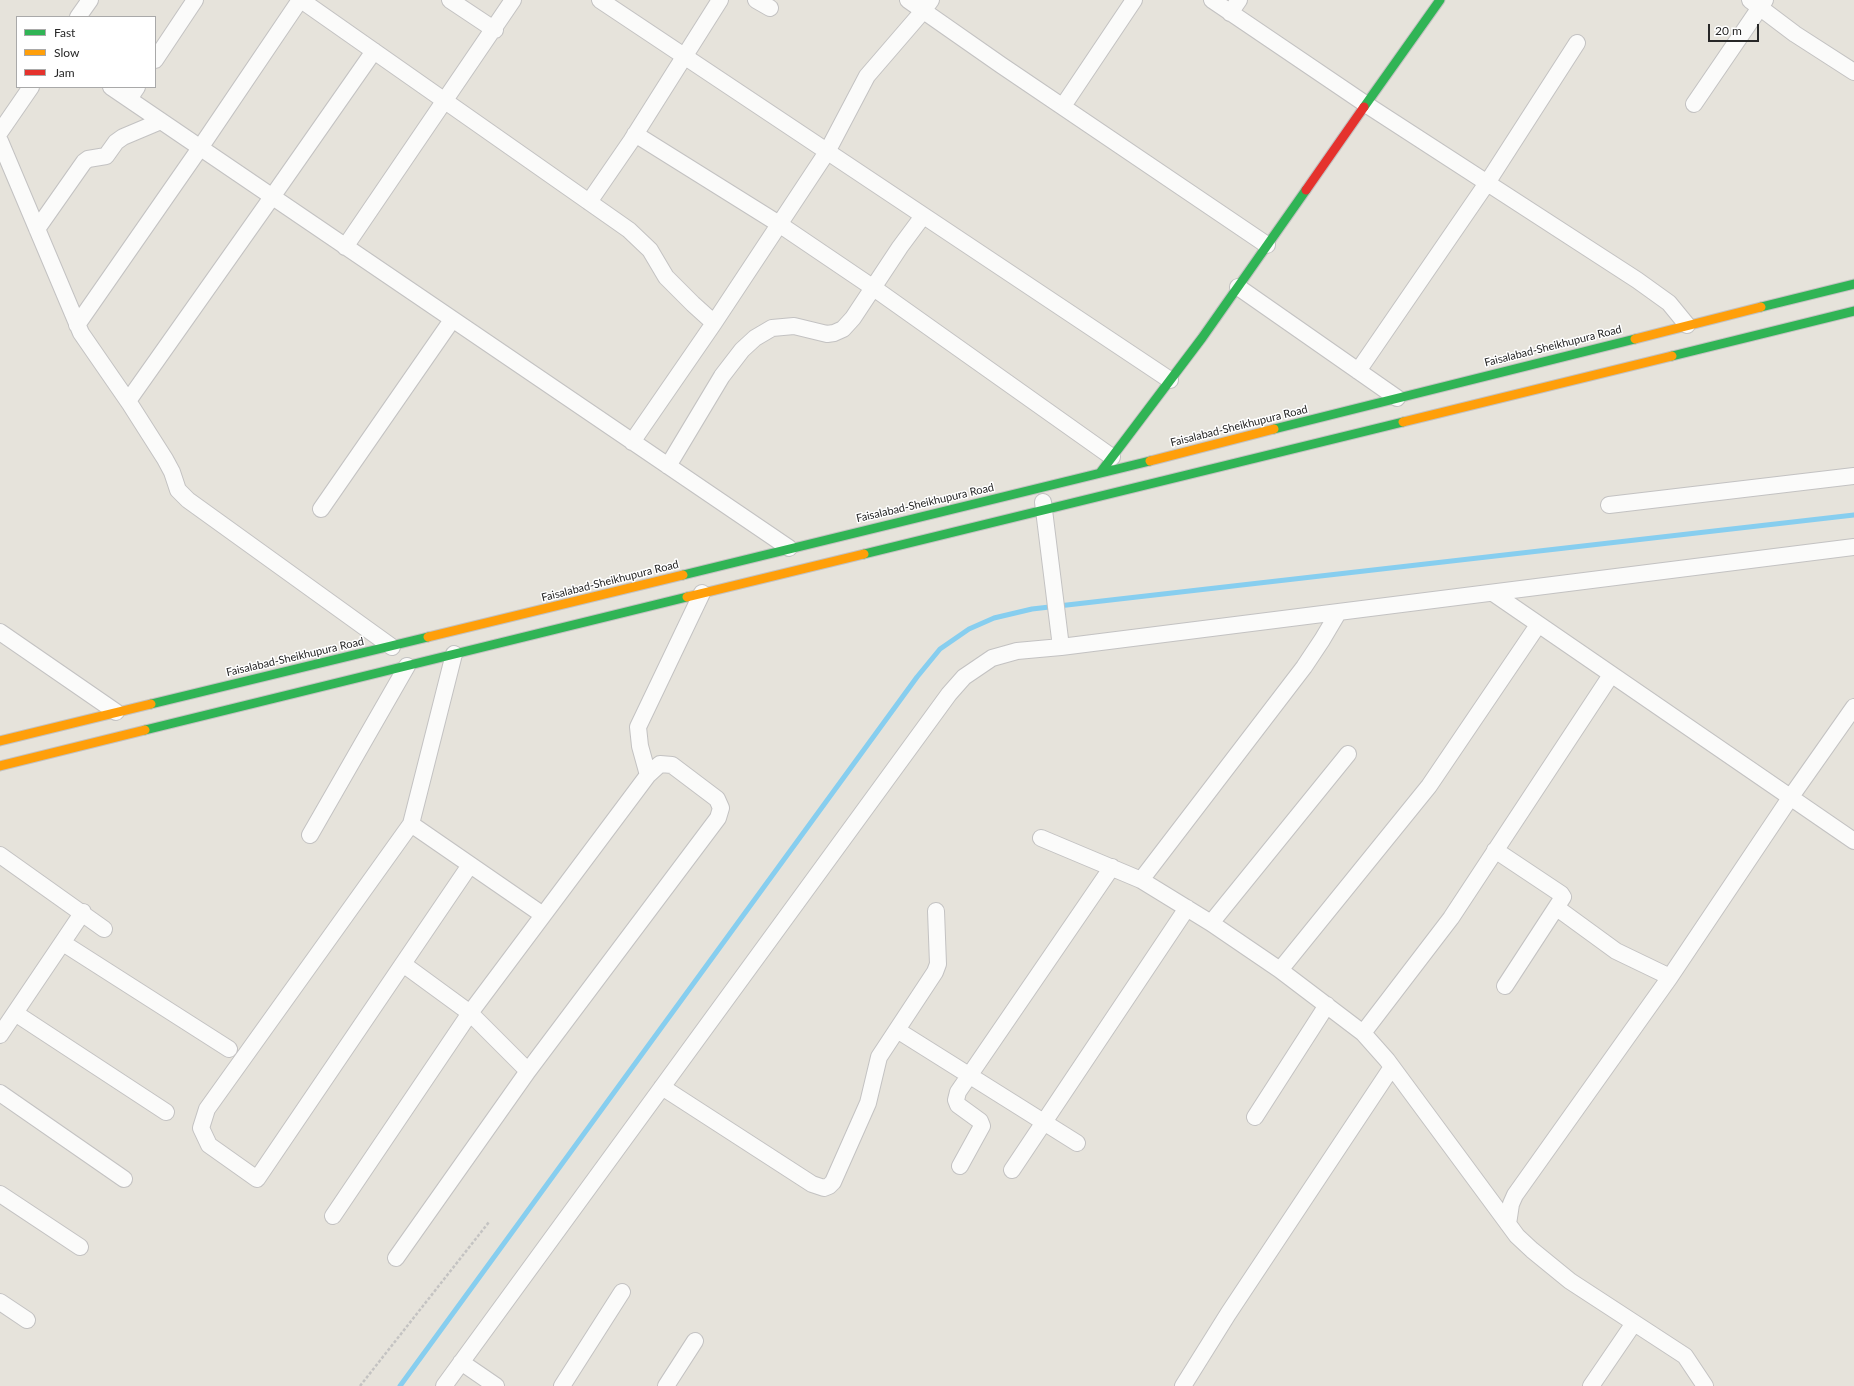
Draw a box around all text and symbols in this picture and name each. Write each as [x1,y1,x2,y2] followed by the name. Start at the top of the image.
[16,16,156,88] legend
[1710,16,1761,42] scale bar
[1715,23,1742,38] text: 20 m
[54,25,75,40] text: Fast
[54,45,79,60] text: Slow
[54,65,75,80] text: Jam
[1483,323,1623,369] street label: Faisalabad-Sheikhupura Road
[1169,403,1309,449] street label: Faisalabad-Sheikhupura Road
[855,481,995,525] street label: Faisalabad-Sheikhupura Road
[540,558,680,604] street label: Faisalabad-Sheikhupura Road
[225,635,365,679] street label: Faisalabad-Sheikhupura Road

